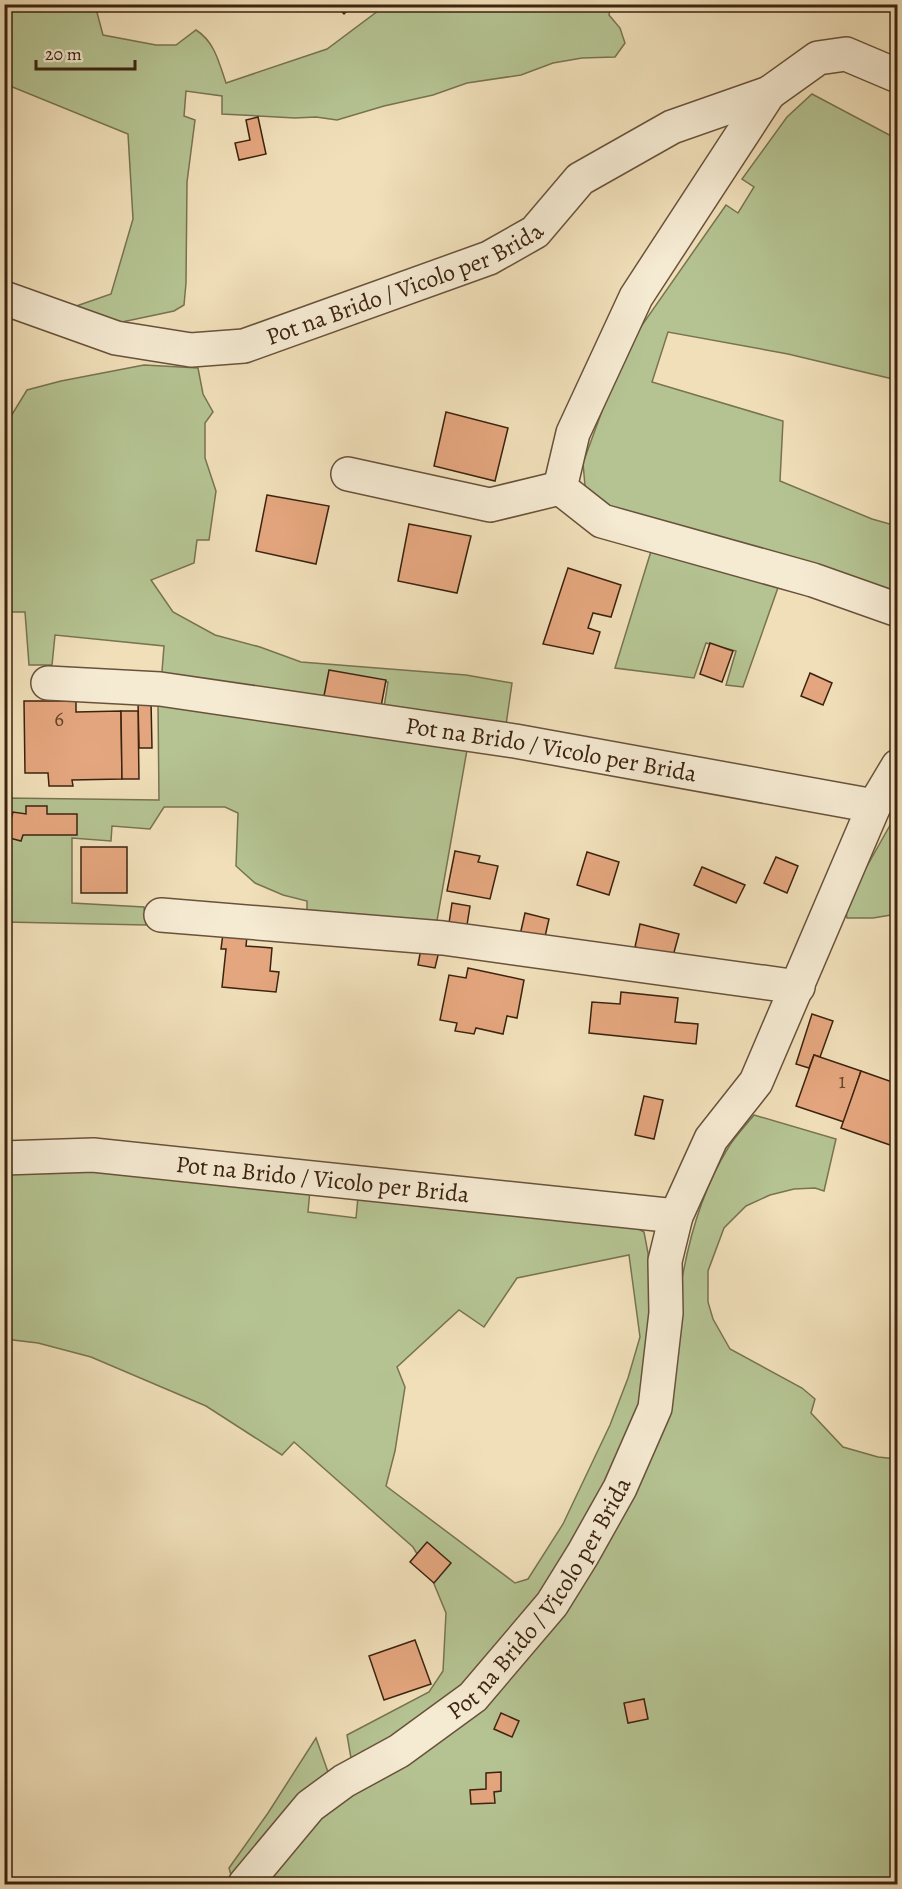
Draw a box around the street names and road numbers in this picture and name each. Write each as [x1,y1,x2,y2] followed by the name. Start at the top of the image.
[262,216,552,353] street label: Pot na Brido / Vicolo per Brida
[404,709,700,790] street label: Pot na Brido / Vicolo per Brida
[174,1148,472,1210] street label: Pot na Brido / Vicolo per Brida
[441,1472,639,1727] street label: Pot na Brido / Vicolo per Brida

